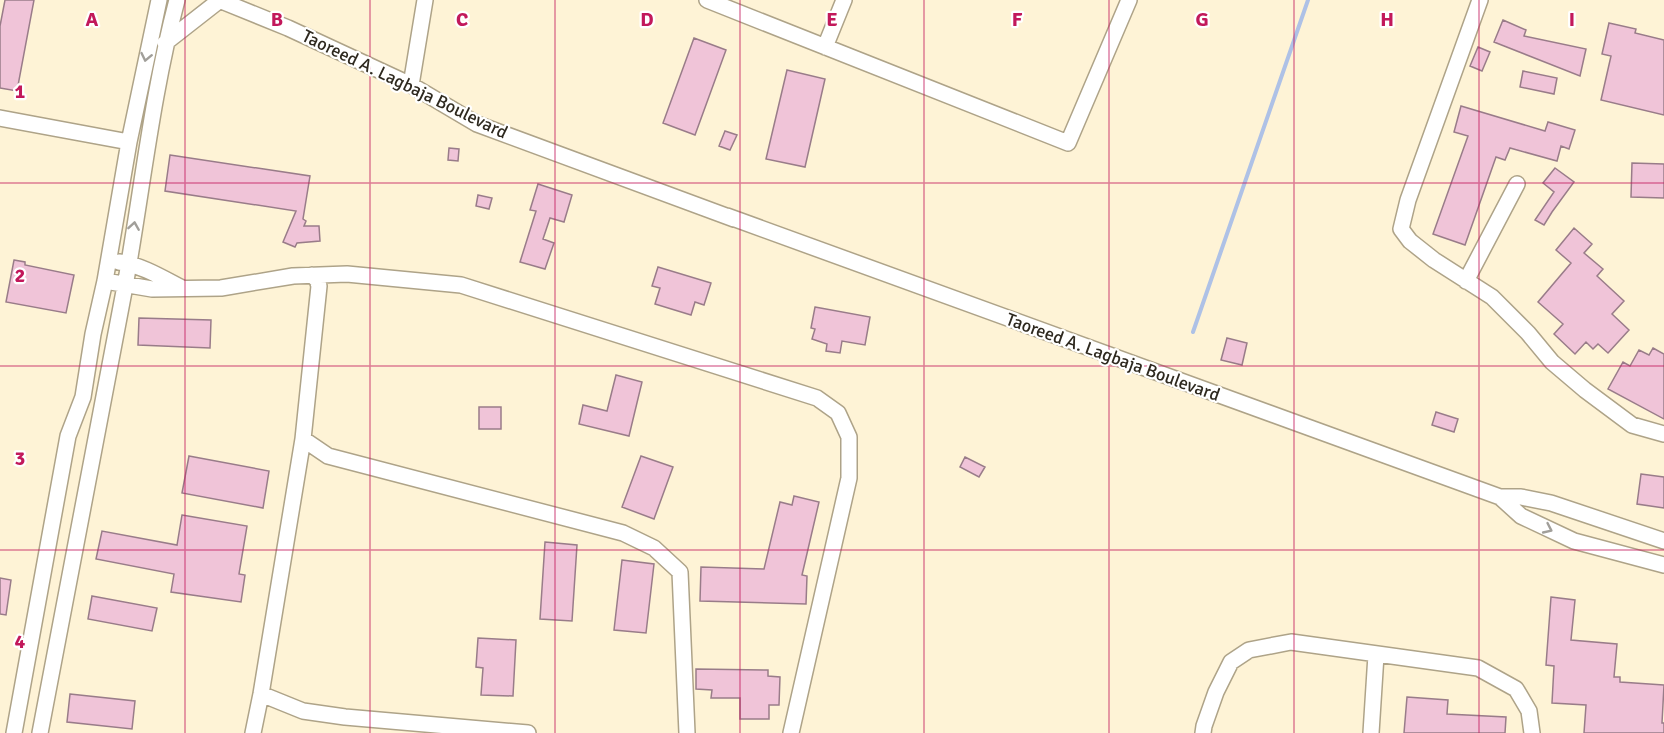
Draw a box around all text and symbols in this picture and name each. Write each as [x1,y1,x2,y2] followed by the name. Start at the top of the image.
[86,7,99,32] text: A
[271,7,283,32] text: B
[456,7,468,32] text: C
[640,7,654,32] text: D
[826,7,838,32] text: E
[1012,7,1023,32] text: F
[1195,7,1209,32] text: G
[1380,7,1394,32] text: H
[1569,7,1575,32] text: I
[299,25,511,143] street label: Taoreed A. Lagbaja Boulevard
[141,52,154,62] one-way arrow
[15,79,26,104] text: 1
[128,221,140,230] one-way arrow
[15,263,25,288] text: 2
[1003,308,1223,406] street label: Taoreed A. Lagbaja Boulevard
[15,446,25,471] text: 3
[1542,522,1553,534] one-way arrow
[15,629,26,654] text: 4

